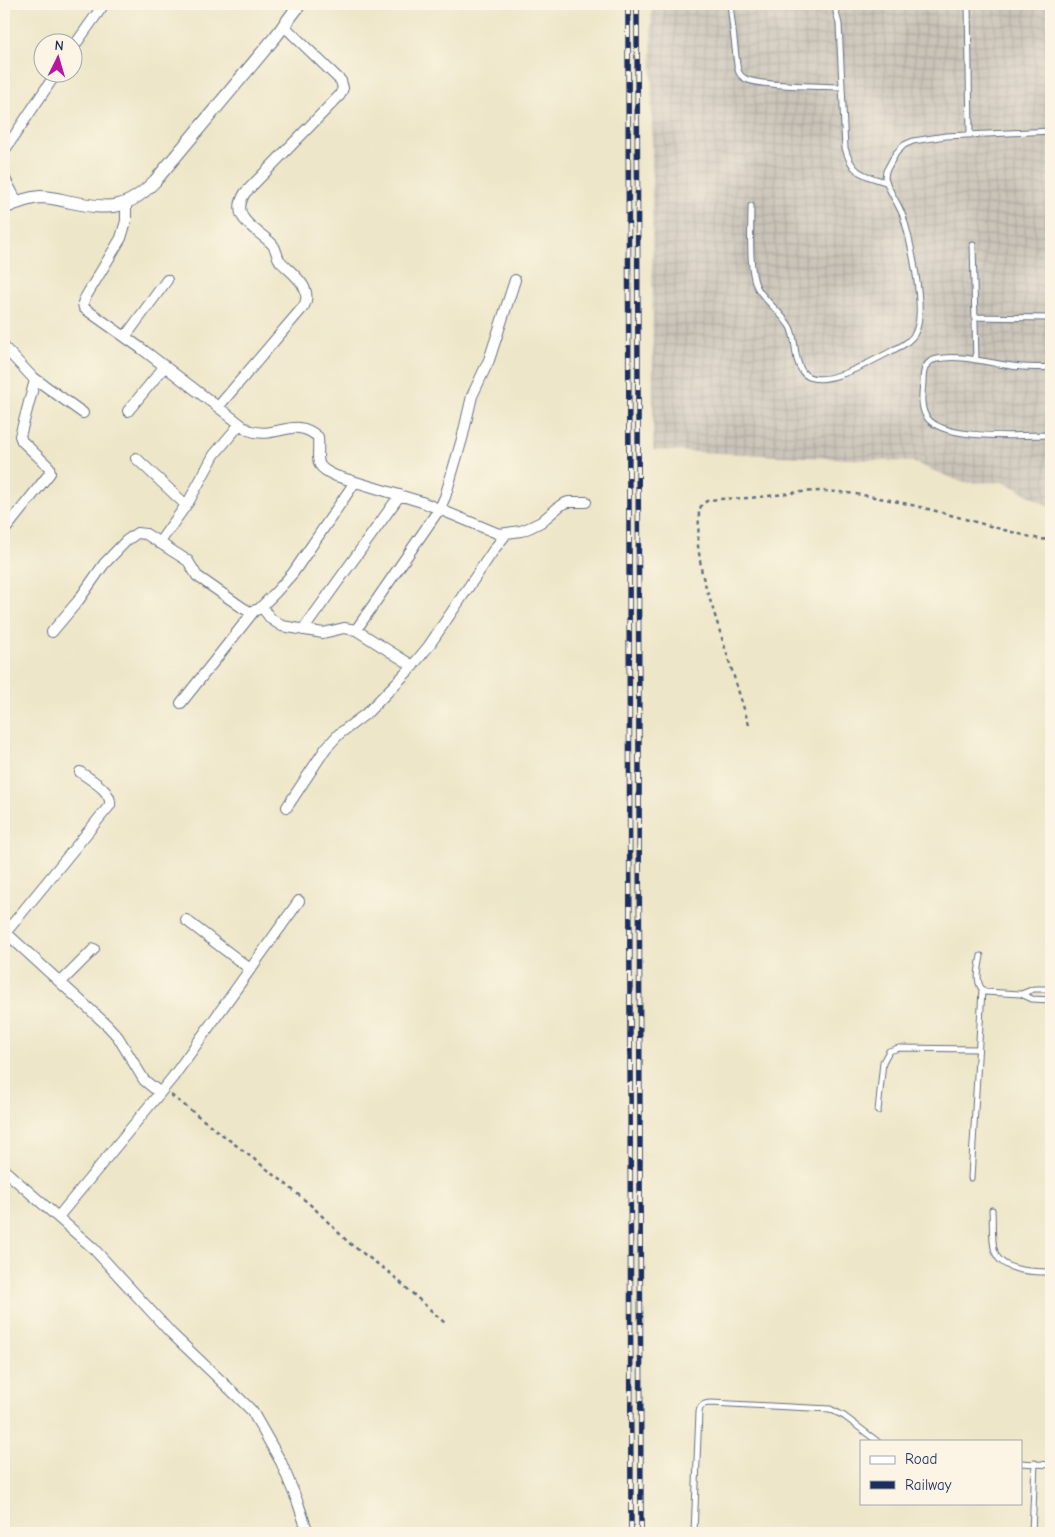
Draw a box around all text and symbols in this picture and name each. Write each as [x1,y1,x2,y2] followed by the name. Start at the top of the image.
[32,32,82,82] north arrow
[54,37,64,54] text: N
[860,1440,1022,1504] legend
[905,1450,937,1468] text: Road
[905,1476,952,1494] text: Railway

